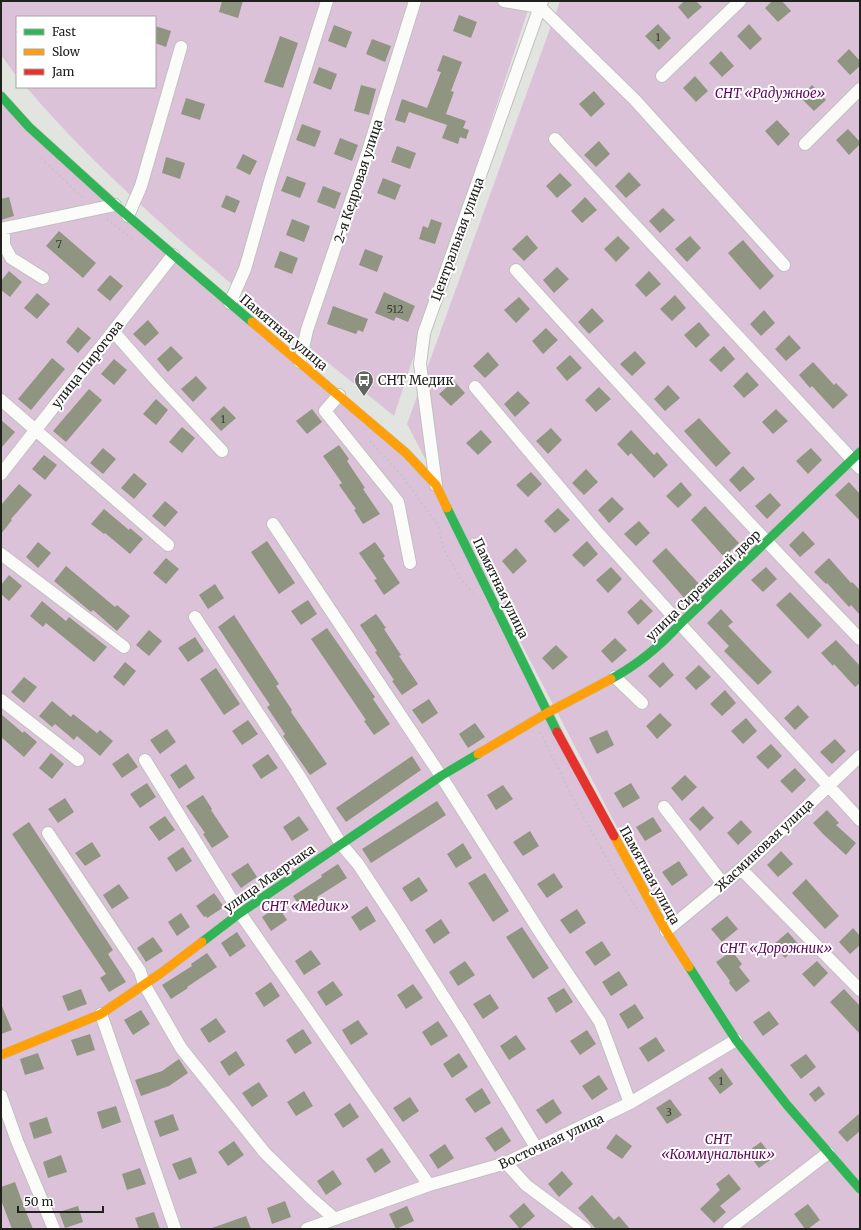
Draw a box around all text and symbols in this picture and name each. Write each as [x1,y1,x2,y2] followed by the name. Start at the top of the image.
[16,16,156,88] legend
[52,24,76,39] text: Fast
[656,30,661,44] house number: 1
[52,44,81,59] text: Slow
[51,64,75,79] text: Jam
[715,85,825,102] park label: СНТ «Радужное»
[330,117,387,245] street label: 2-я Кедровая улица
[427,175,488,303] street label: Центральная улица
[56,237,62,251] house number: 7
[236,291,331,374] street label: Памятная улица
[386,302,404,316] house number: 512
[48,317,127,412] street label: улица Пирогова
[353,369,375,397] bus stop icon: СНТ Медик
[378,372,455,389] place label: СНТ Медик
[221,412,226,426] house number: 1
[642,526,764,645] street label: улица Сиреневый двор
[469,535,532,641] street label: Памятная улица
[712,795,817,895] street label: Жасминовая улица
[615,823,684,928] street label: Памятная улица
[220,841,318,916] street label: улица Маерчака
[261,898,349,915] park label: СНТ «Медик»
[720,940,832,957] park label: СНТ «Дорожник»
[719,1074,724,1088] house number: 1
[666,1105,672,1119] house number: 3
[496,1110,606,1173] street label: Восточная улица
[661,1131,775,1163] park label: СНТ «Коммунальник»
[18,1188,103,1214] scale bar
[24,1194,53,1209] text: 50 m

